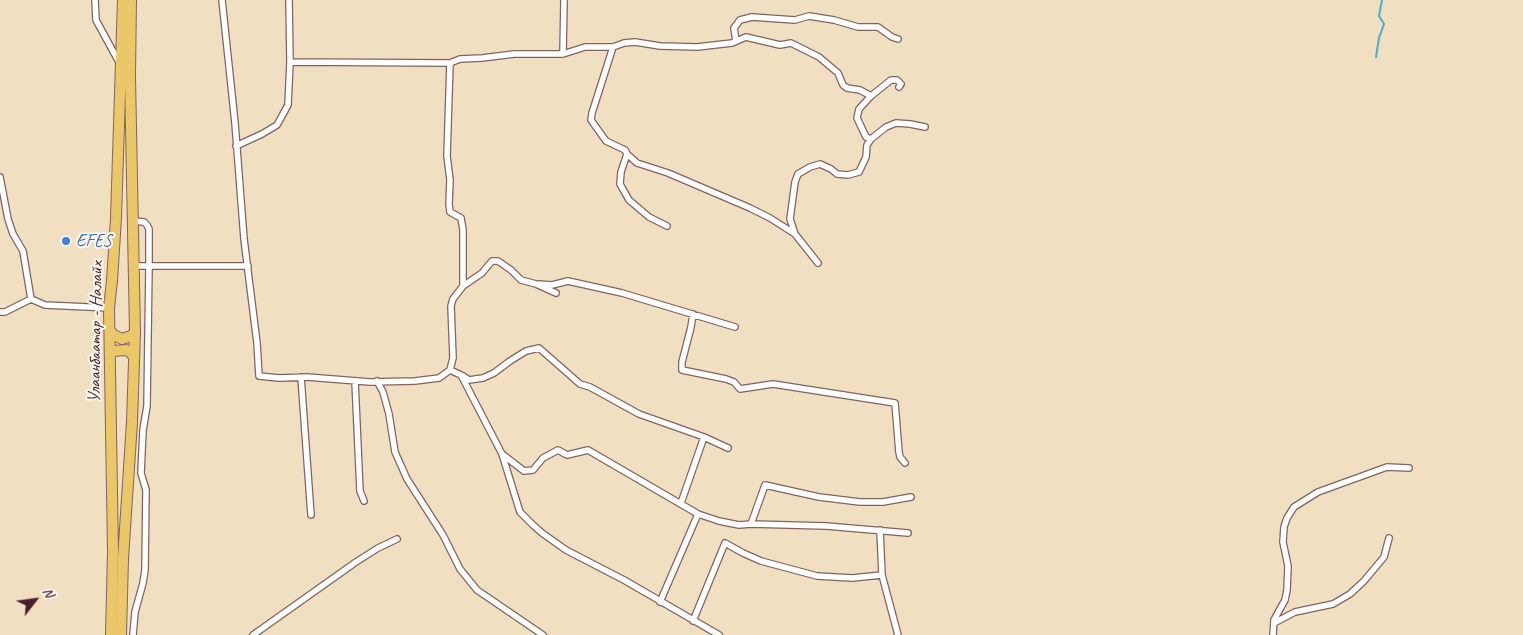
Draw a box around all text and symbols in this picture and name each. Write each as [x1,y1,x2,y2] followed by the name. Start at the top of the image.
[76,230,111,252] place label: EFES
[60,235,72,247] marker: EFES
[84,261,108,403] street label: Улаанбаатар - Налайх
[10,575,60,625] north arrow
[39,584,58,600] text: N

